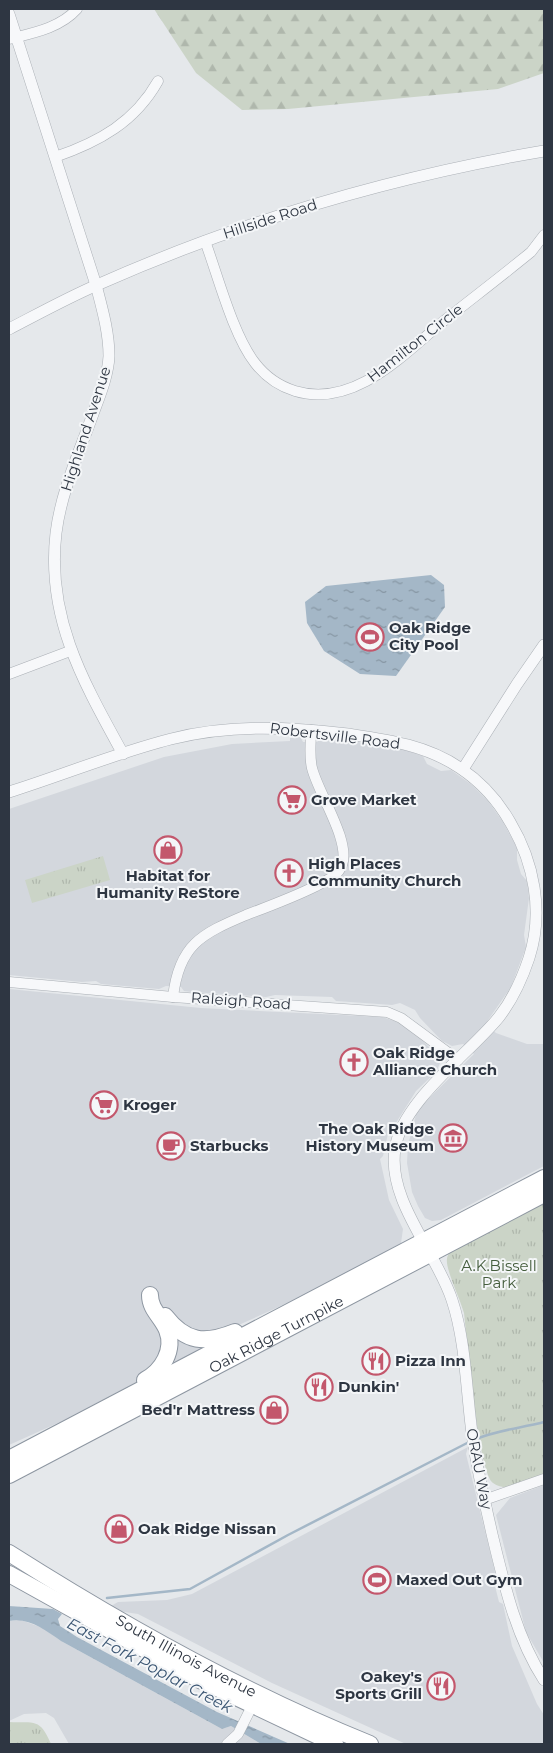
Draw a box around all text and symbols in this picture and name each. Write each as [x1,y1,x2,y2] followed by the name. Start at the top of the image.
[220,194,319,243] street label: Hillside Road
[363,299,466,386] street label: Hamilton Circle
[56,364,115,494] street label: Highland Avenue
[389,618,471,654] place label: Oak Ridge City Pool
[355,622,385,652] sports icon: Oak Ridge City Pool
[269,718,401,753] street label: Robertsville Road
[277,785,307,815] supermarket icon: Grove Market
[311,790,417,809] place label: Grove Market
[153,835,183,865] shop icon: Habitat for Humanity ReStore
[308,854,461,890] place label: High Places Community Church
[274,858,304,888] church icon: High Places Community Church
[96,866,240,902] place label: Habitat for Humanity ReStore
[190,988,292,1013] street label: Raleigh Road
[372,1043,497,1079] place label: Oak Ridge Alliance Church
[339,1047,369,1077] church icon: Oak Ridge Alliance Church
[89,1090,119,1120] supermarket icon: Kroger
[123,1095,177,1114] place label: Kroger
[306,1119,434,1155] place label: The Oak Ridge History Museum
[438,1123,468,1153] museum icon: The Oak Ridge History Museum
[156,1131,186,1161] cafe icon: Starbucks
[190,1136,269,1155] place label: Starbucks
[461,1256,537,1292] park label: A.K.Bissell Park
[206,1291,347,1377] street label: Oak Ridge Turnpike
[361,1346,391,1376] restaurant icon: Pizza Inn
[395,1351,466,1370] place label: Pizza Inn
[304,1372,334,1402] restaurant icon: Dunkin'
[338,1377,399,1396] place label: Dunkin'
[259,1395,289,1425] shop icon: Bed'r Mattress
[141,1400,255,1419] place label: Bed'r Mattress
[462,1427,497,1512] street label: ORAU Way
[104,1514,134,1544] shop icon: Oak Ridge Nissan
[138,1519,276,1538] place label: Oak Ridge Nissan
[362,1565,392,1595] sports icon: Maxed Out Gym
[396,1570,522,1589] place label: Maxed Out Gym
[113,1610,260,1701] street label: South Illinois Avenue
[64,1614,237,1718] water label: East Fork Poplar Creek
[335,1667,422,1703] place label: Oakey's Sports Grill
[426,1671,456,1701] restaurant icon: Oakey's Sports Grill

